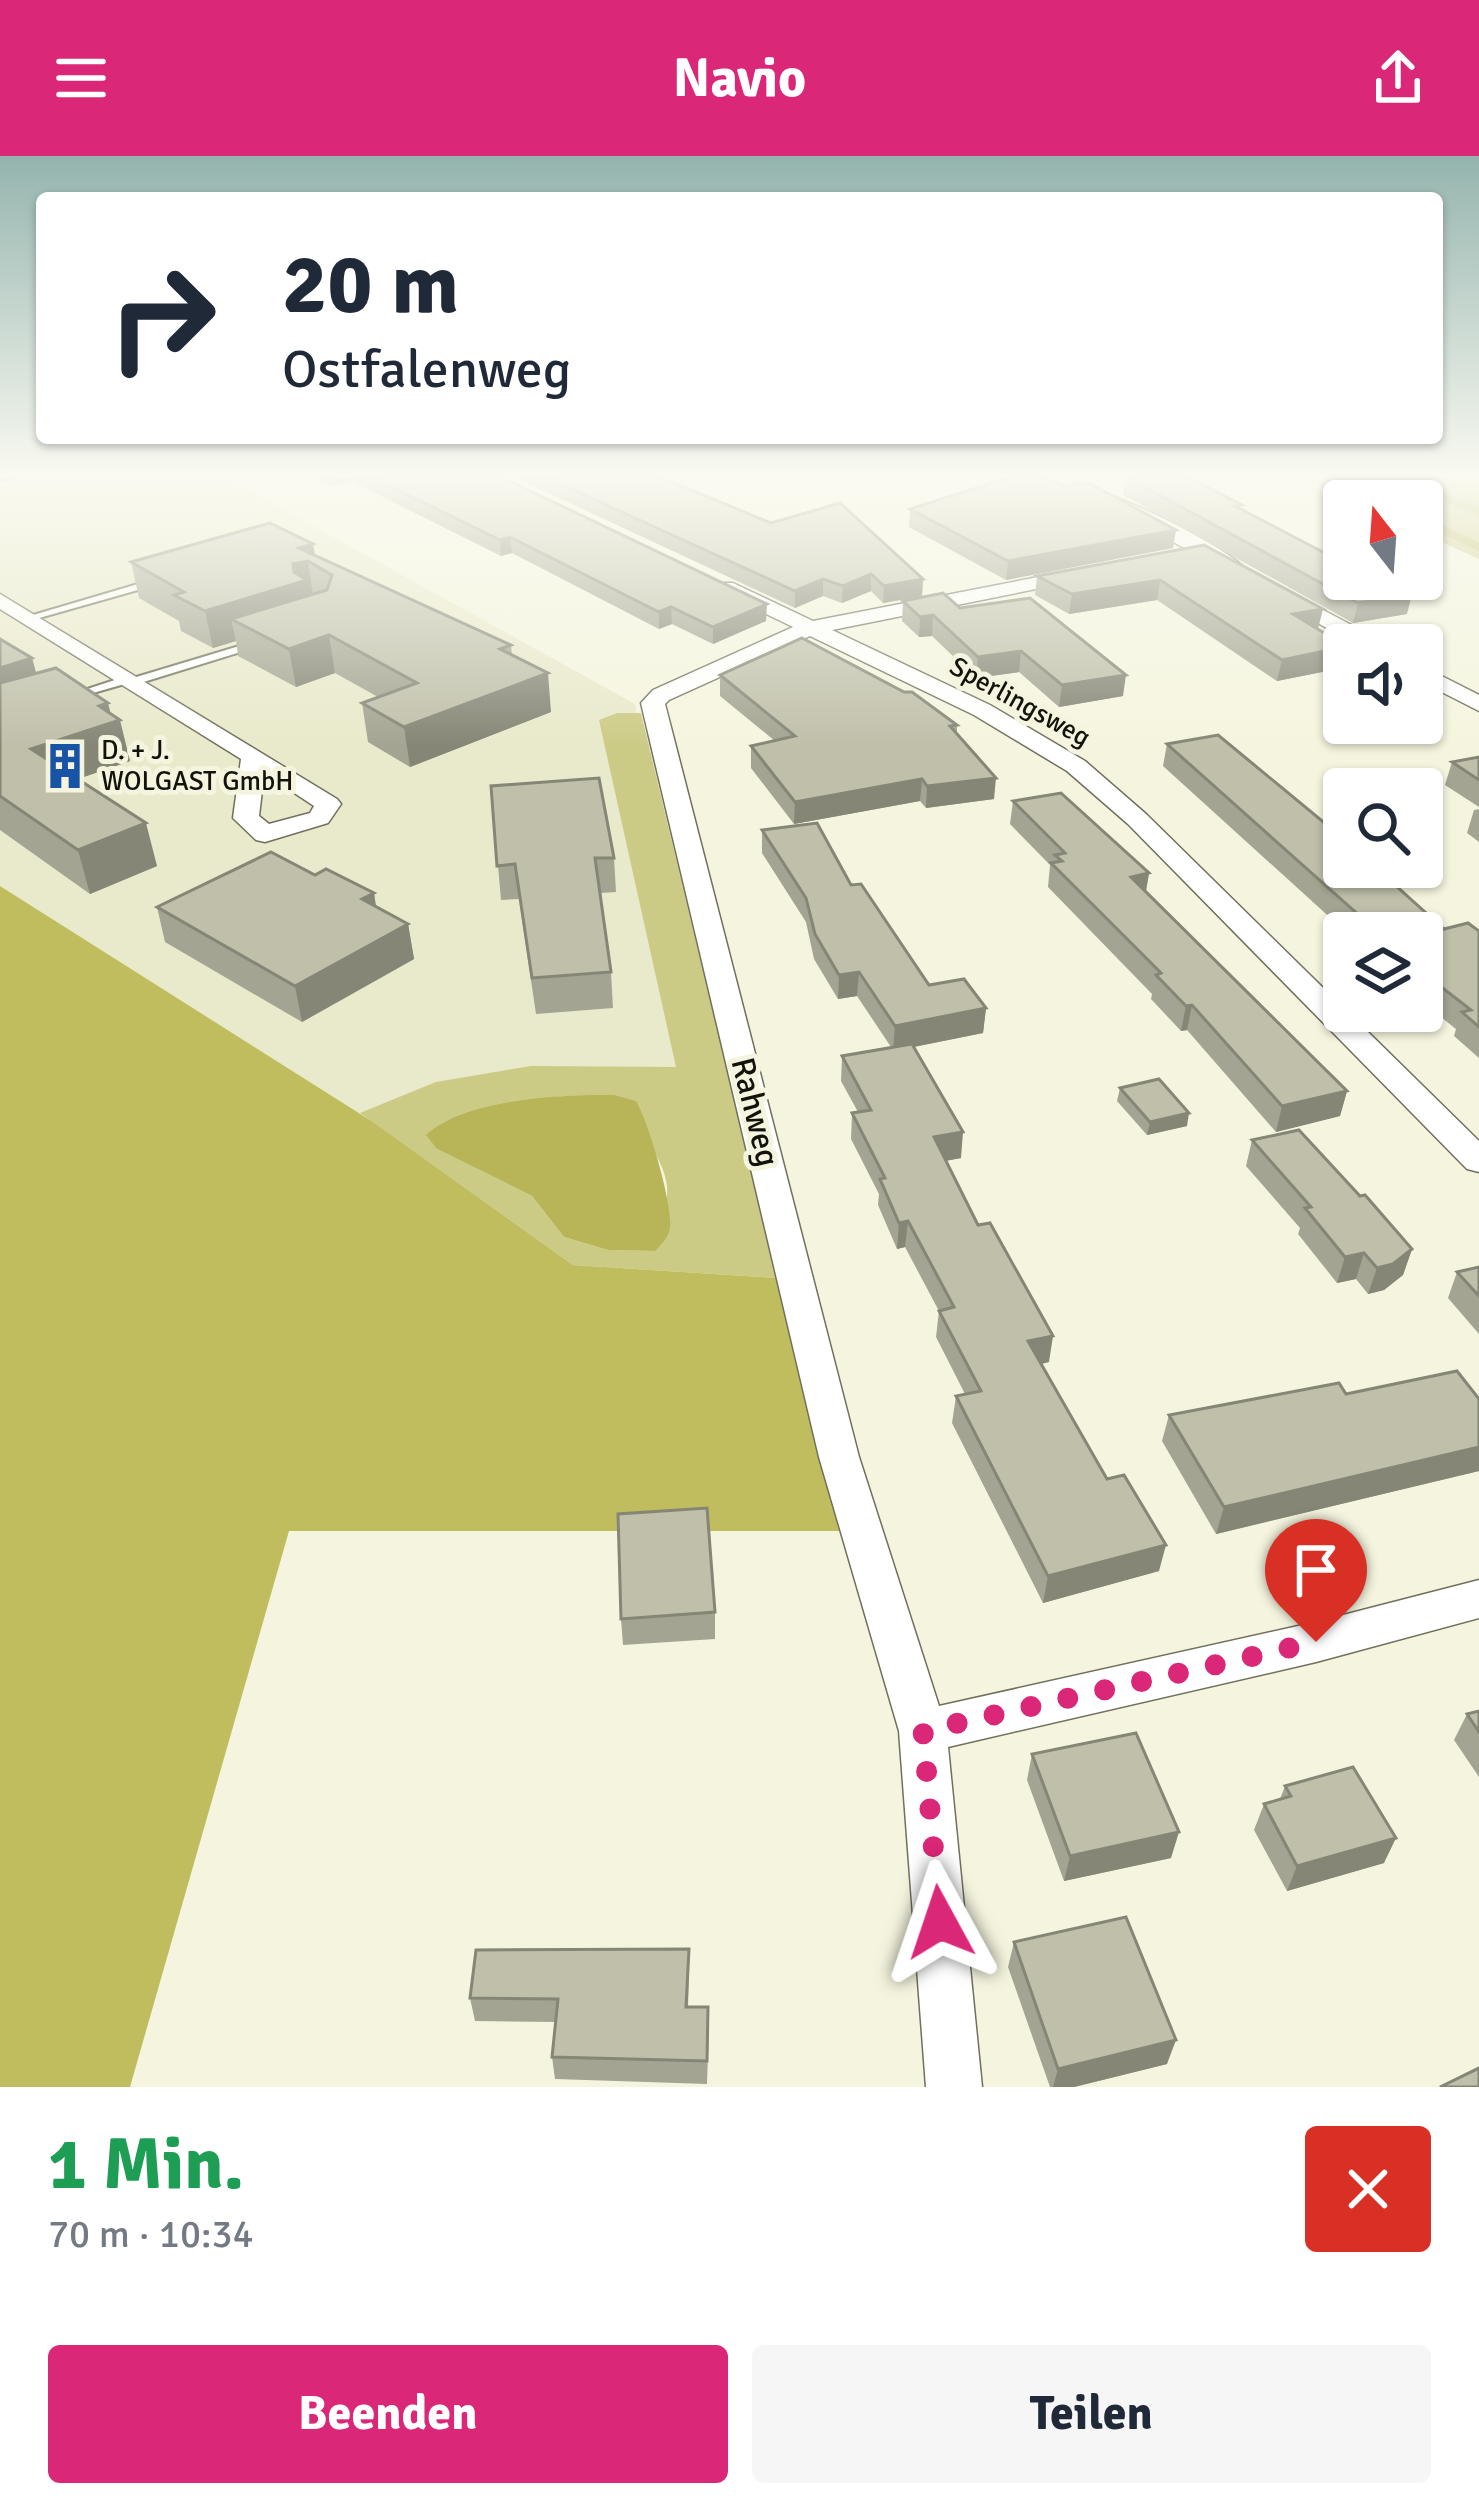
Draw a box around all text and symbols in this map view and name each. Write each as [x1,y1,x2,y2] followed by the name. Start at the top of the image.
[48,45,114,111] icon: menu
[673,45,806,112] text: Navio
[1365,45,1431,111] icon: share
[282,233,459,337] text: 20 m
[84,240,240,396] icon: right
[282,336,571,403] text: Ostfalenweg
[1323,480,1443,600] north arrow
[1323,480,1443,1032] map controls
[1323,624,1443,744] button: sound
[944,650,1096,754] street label: Sperlingsweg
[101,734,294,798] place label: D. + J. WOLGAST GmbH
[40,741,90,791] building icon: D. + J. WOLGAST GmbH
[1323,768,1443,888] button: search
[1323,912,1443,1032] button: layers
[722,1053,788,1171] street label: Rahweg
[1265,1519,1367,1642] pin
[1283,1537,1349,1603] icon: arrive
[877,1859,1003,1985] position arrow
[48,2120,244,2209] text: 1 Min.
[1305,2126,1431,2252] button: close
[48,2210,254,2258] text: 70 m · 10:34
[48,2345,728,2483] button: Beenden
[752,2345,1431,2483] button: Teilen

